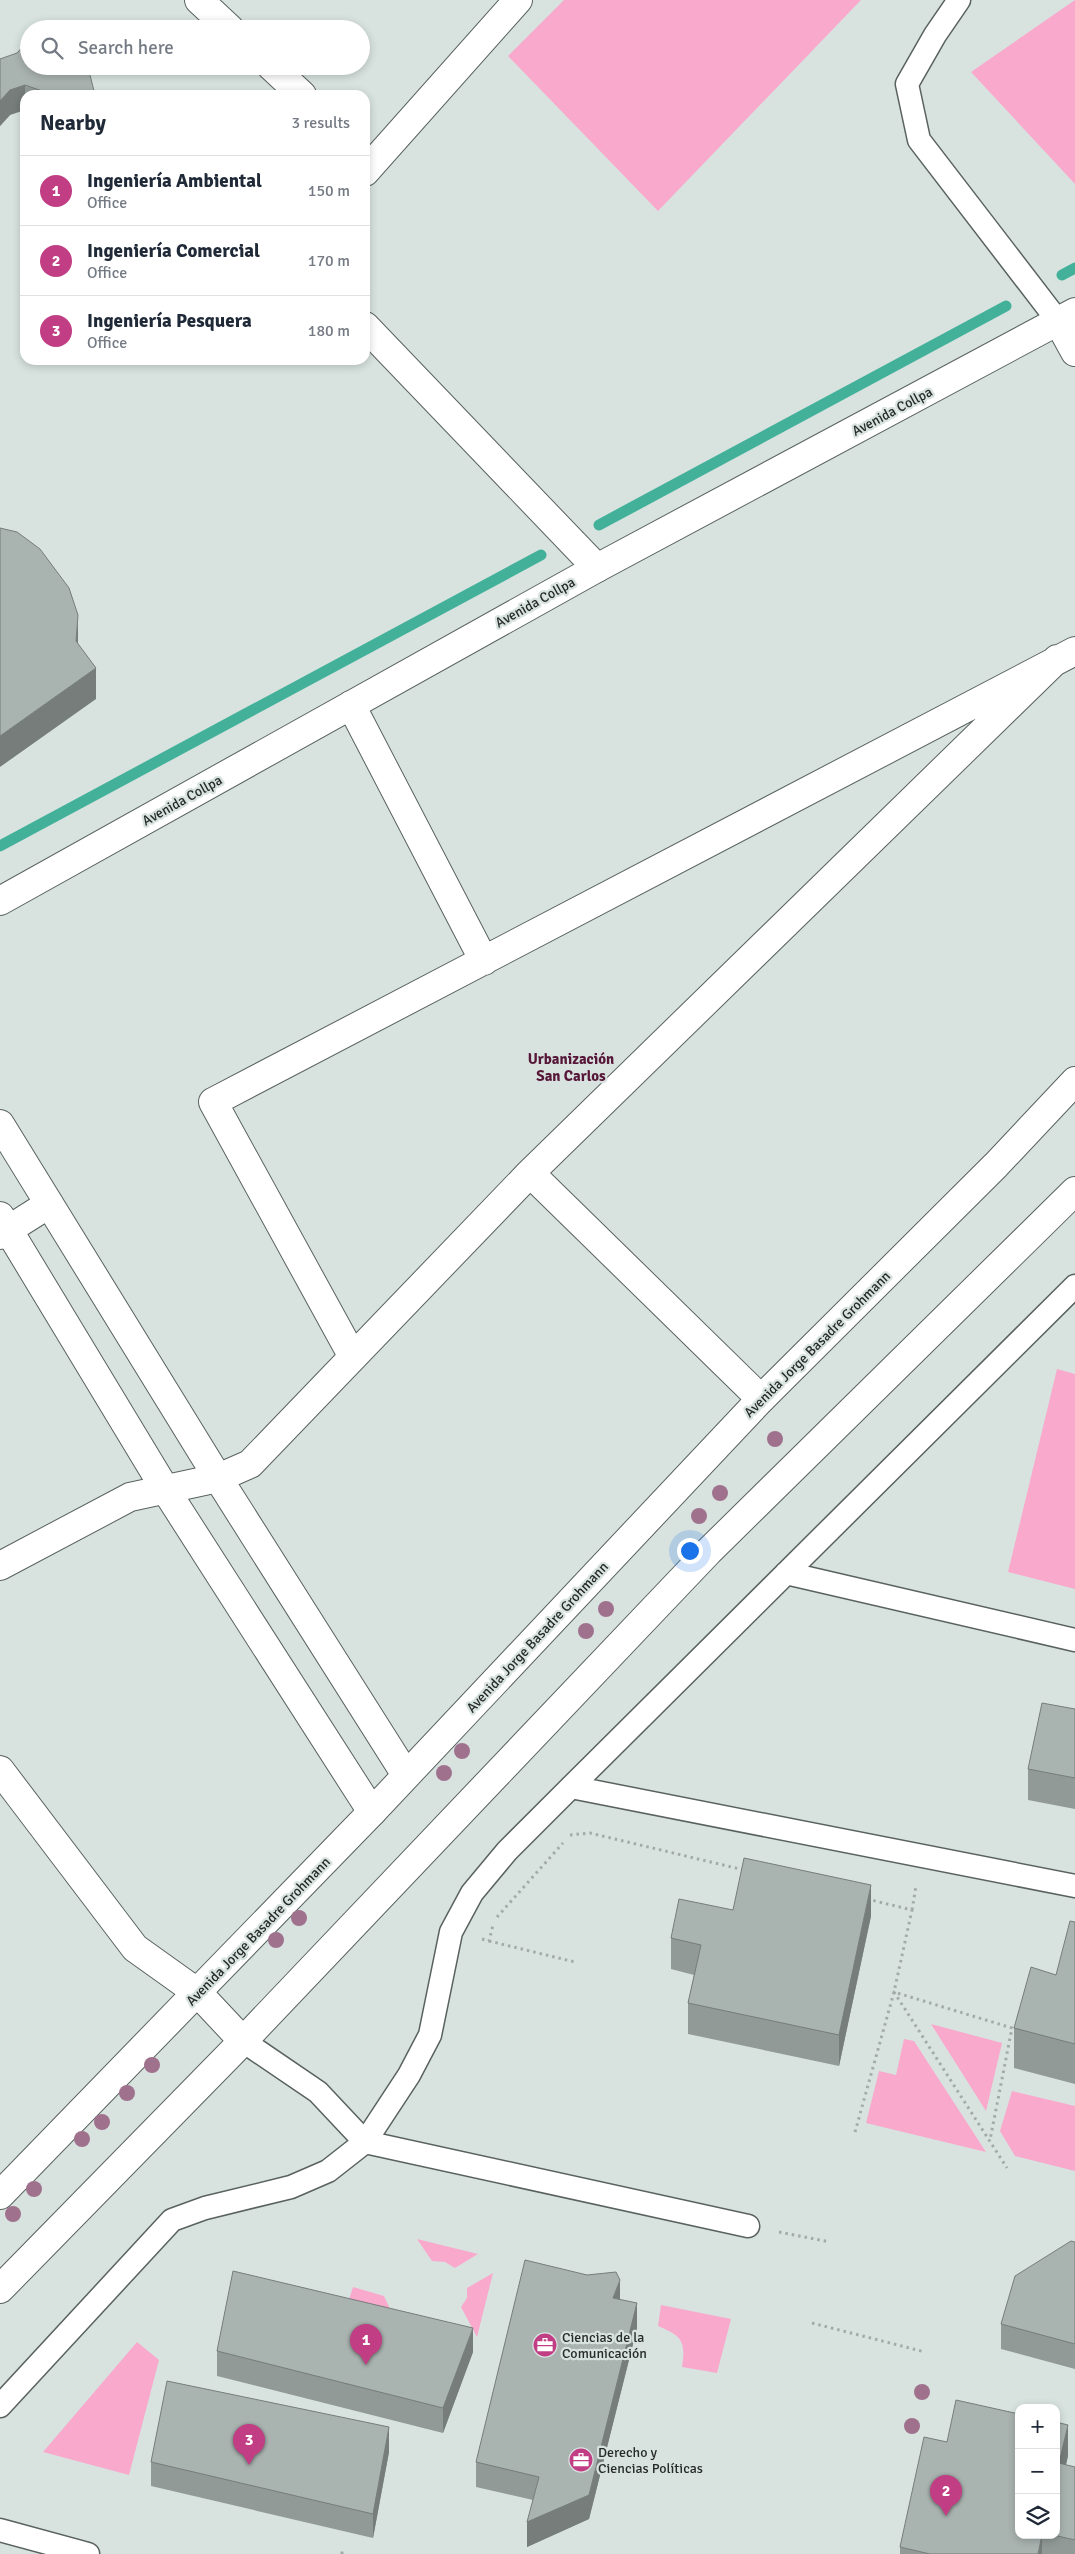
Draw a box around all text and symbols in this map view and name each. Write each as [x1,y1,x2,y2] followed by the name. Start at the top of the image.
[20,20,370,75] search box
[38,34,66,62] icon: search
[78,36,174,60] text: Search here
[40,110,106,136] text: Nearby
[291,113,350,133] text: 3 results
[87,169,262,193] text: Ingeniería Ambiental
[52,181,60,201] text: 1
[308,181,350,201] text: 150 m
[87,193,127,213] text: Office
[87,239,260,263] text: Ingeniería Comercial
[52,251,60,271] text: 2
[308,251,350,271] text: 170 m
[87,263,127,283] text: Office
[87,309,252,333] text: Ingeniería Pesquera
[52,321,60,341] text: 3
[308,321,350,341] text: 180 m
[87,333,127,353] text: Office
[849,383,935,440] street label: Avenida Collpa
[492,573,578,631] street label: Avenida Collpa
[139,771,225,829] street label: Avenida Collpa
[528,1050,614,1085] district label: Urbanización San Carlos
[741,1268,894,1421] street label: Avenida Jorge Basadre Grohmann
[677,1538,703,1564] your location
[463,1558,612,1716] street label: Avenida Jorge Basadre Grohmann
[183,1853,334,2009] street label: Avenida Jorge Basadre Grohmann
[350,2324,382,2365] pin: 1
[562,2329,647,2362] place label: Ciencias de la Comunicación
[532,2332,558,2358] office icon: Ciencias de la Comunicación
[1015,2404,1060,2539] map controls
[1015,2404,1060,2449] button: +
[233,2424,265,2465] pin: 3
[598,2444,703,2477] place label: Derecho y Ciencias Políticas
[568,2447,594,2473] office icon: Derecho y Ciencias Políticas
[1015,2449,1060,2494] button: −
[930,2475,962,2516] pin: 2
[1015,2494,1060,2539] button: layers

